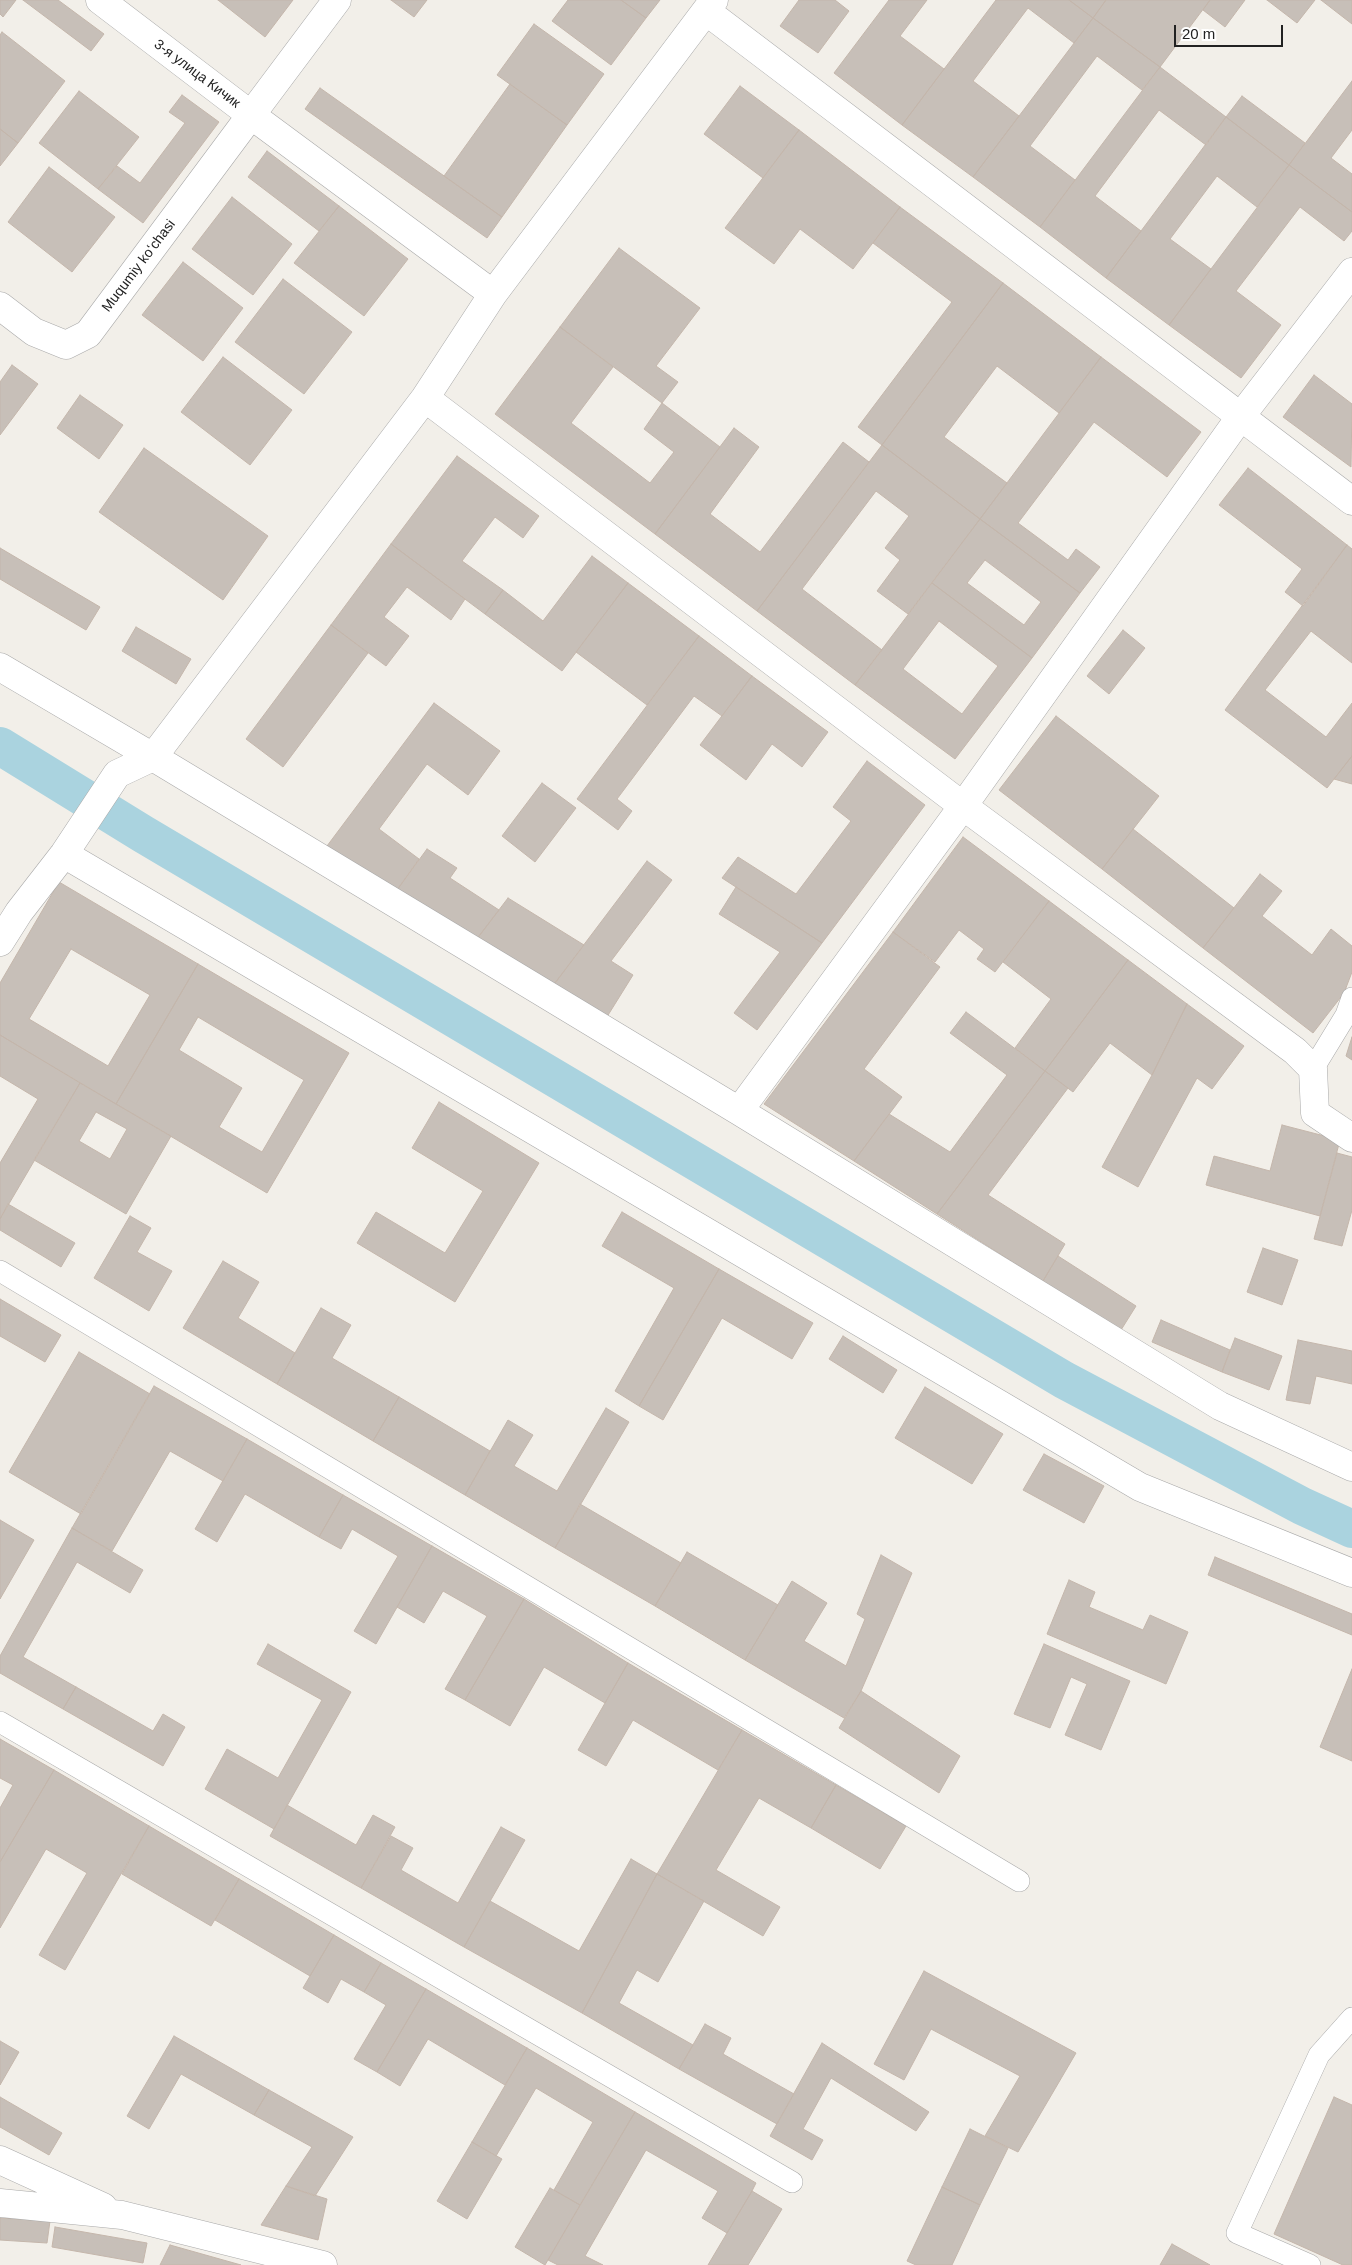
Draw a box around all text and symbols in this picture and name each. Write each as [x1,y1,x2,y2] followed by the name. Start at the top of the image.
[1177,15,1286,47] scale bar
[1182,25,1215,42] text: 20 m
[151,36,243,112] street label: 3-я улица Кичик
[99,217,179,315] street label: Muqumiy koʻchasi

